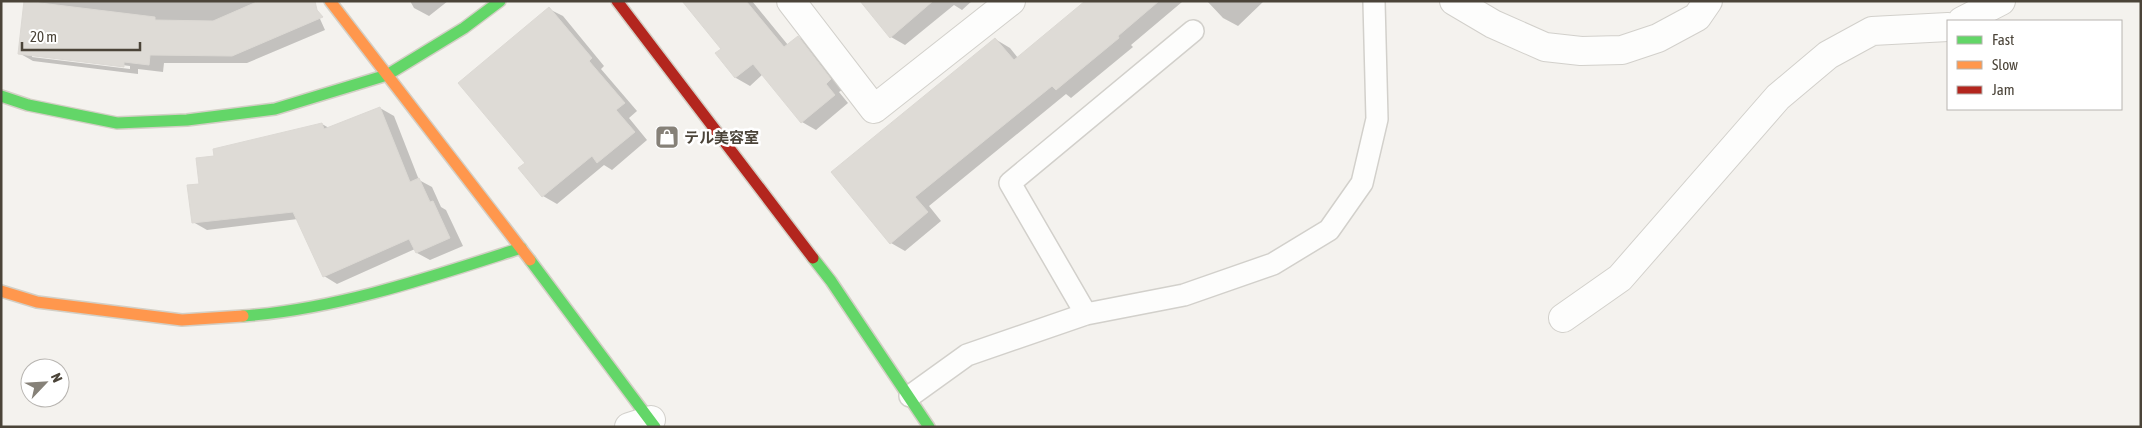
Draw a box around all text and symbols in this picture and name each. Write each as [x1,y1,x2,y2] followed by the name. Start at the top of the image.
[22,20,140,52] scale bar
[1947,20,2122,110] legend
[30,28,57,45] text: 20 m
[1992,31,2014,48] text: Fast
[1992,56,2018,73] text: Slow
[1992,81,2015,98] text: Jam
[654,124,680,150] shop icon: テル美容室
[684,129,759,146] place label: テル美容室
[20,358,70,408] north arrow
[48,370,66,385] text: N

